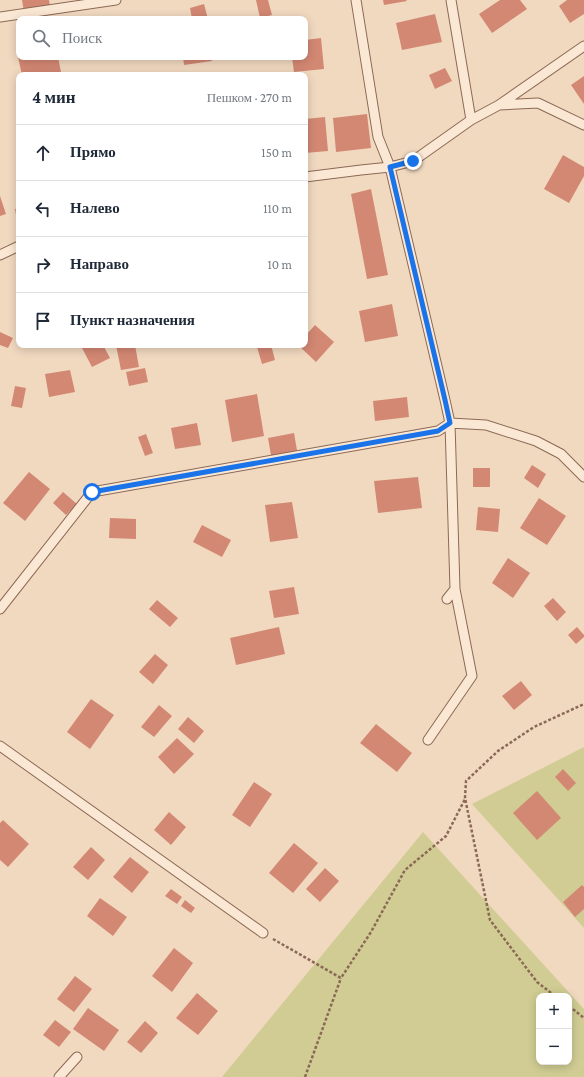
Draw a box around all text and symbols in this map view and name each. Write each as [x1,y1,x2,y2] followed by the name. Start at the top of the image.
[16,16,308,60] search box
[30,27,52,49] icon: search
[62,30,102,46] text: Поиск
[32,88,76,107] text: 4 мин
[207,90,292,105] text: Пешком · 270 m
[32,142,54,164] icon: ahead
[70,144,116,160] text: Прямо
[261,145,292,160] text: 150 m
[404,152,422,170] route end
[32,198,54,220] icon: left
[70,200,120,216] text: Налево
[263,201,292,216] text: 110 m
[32,254,54,276] icon: right
[70,256,129,272] text: Направо
[267,257,292,272] text: 10 m
[32,310,54,332] icon: arrive
[70,312,195,328] text: Пункт назначения
[83,483,101,501] route start
[536,993,572,1065] map controls
[536,993,572,1029] button: +
[536,1029,572,1065] button: −

